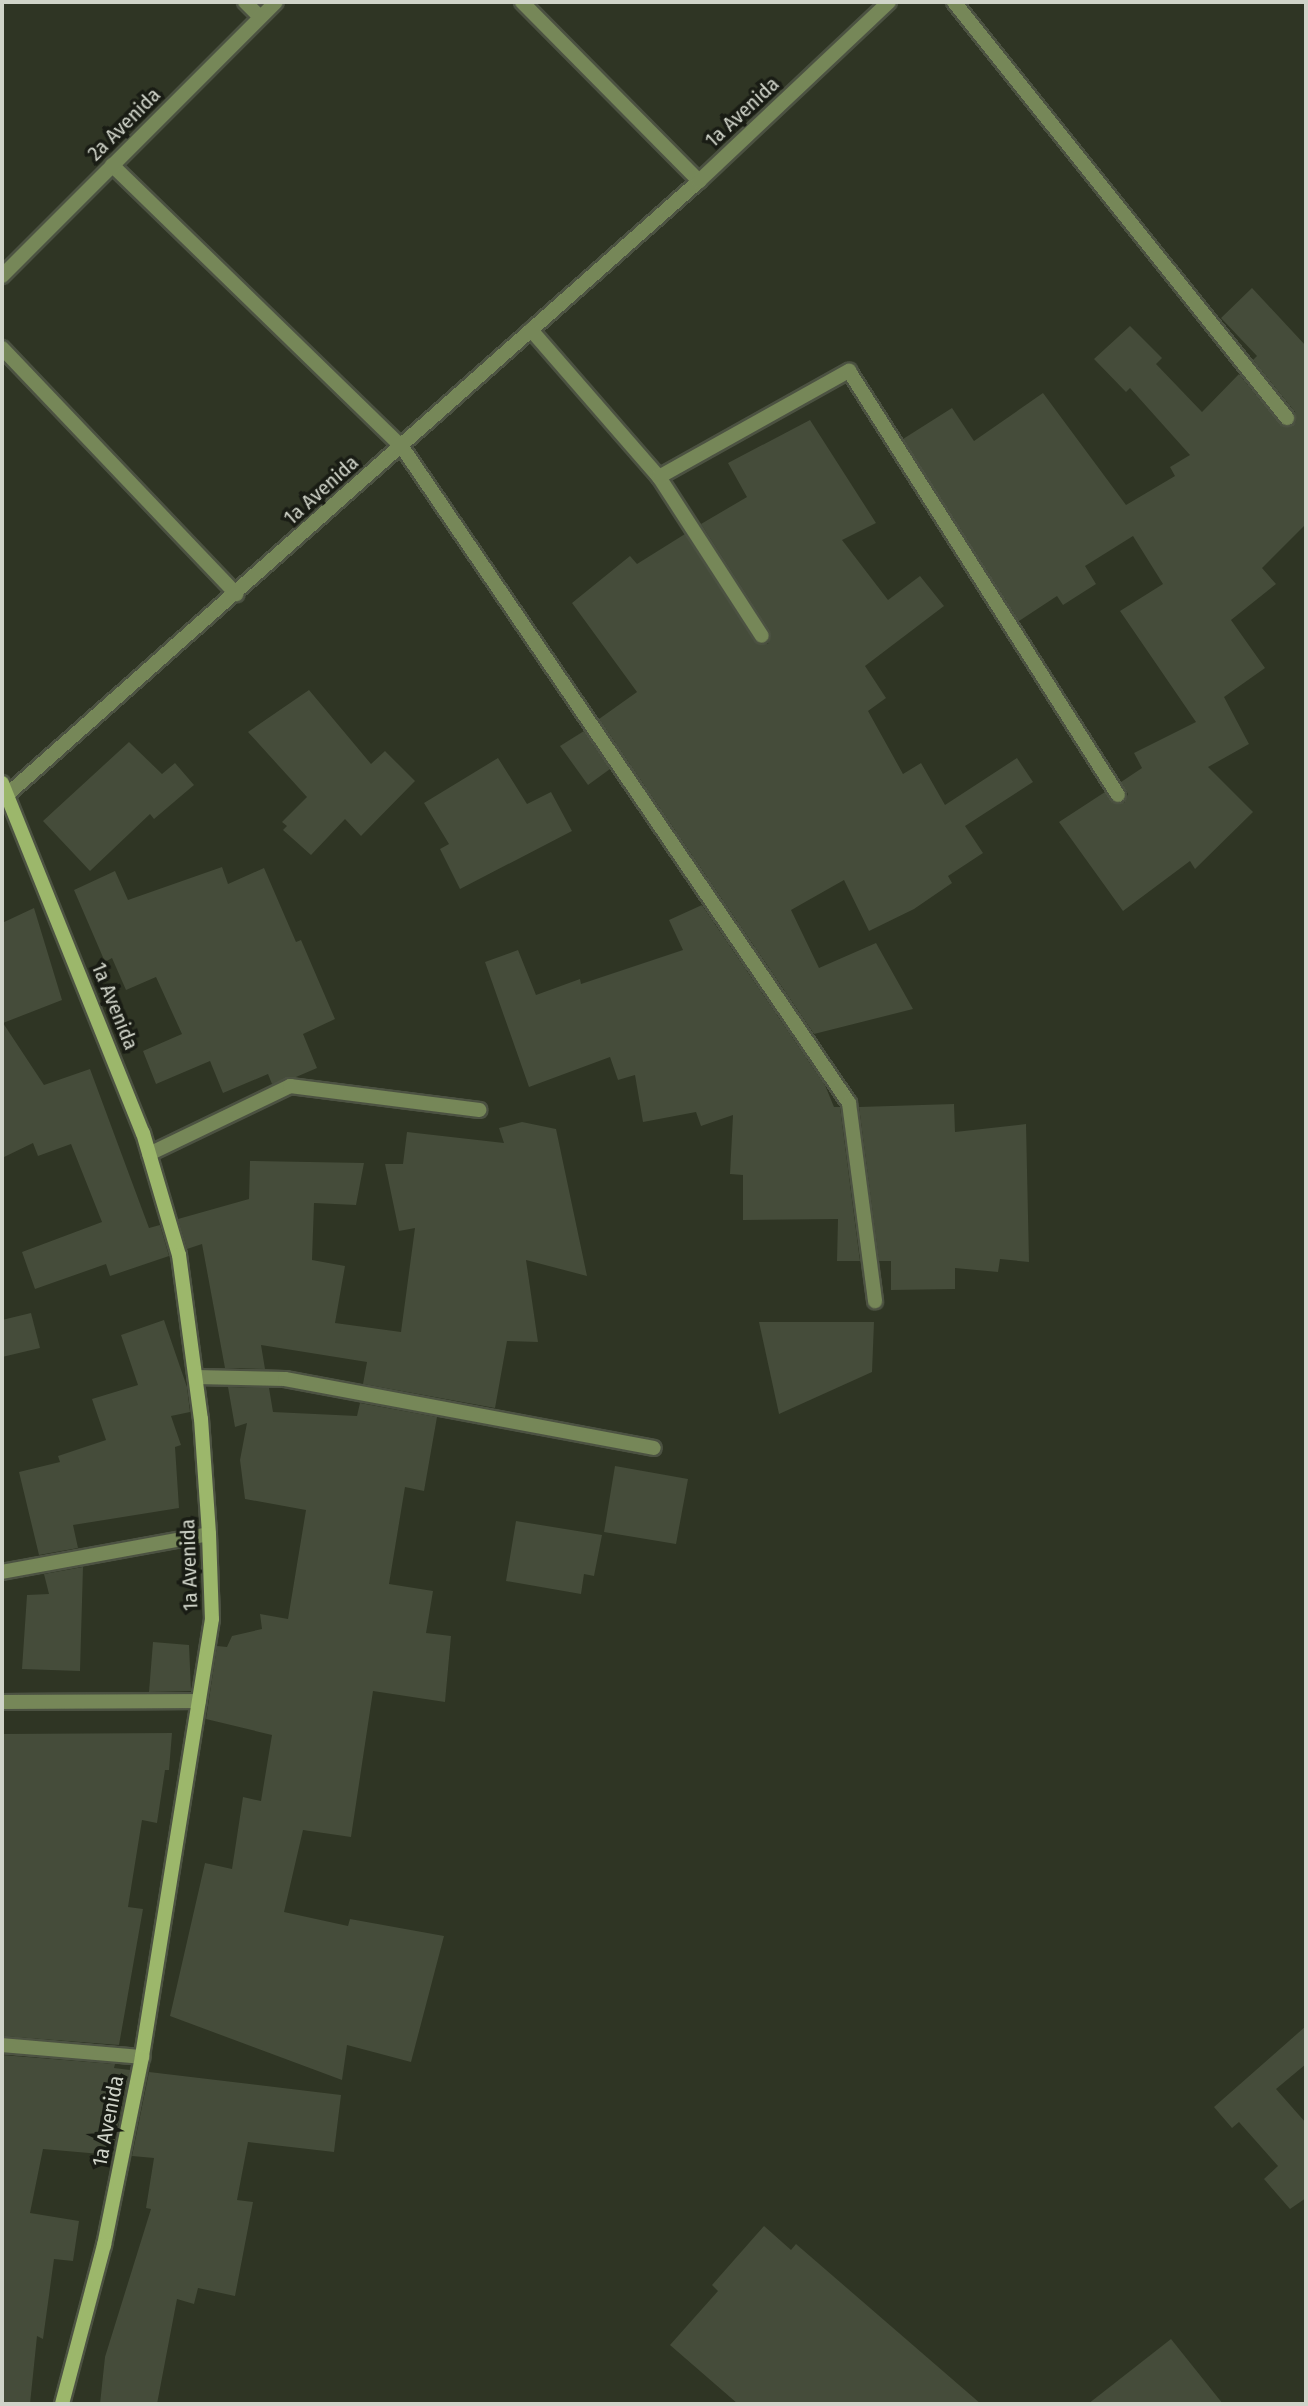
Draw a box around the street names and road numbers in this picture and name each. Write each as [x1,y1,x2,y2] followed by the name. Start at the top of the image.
[700,71,784,153] street label: 1a Avenida
[82,82,166,166] street label: 2a Avenida
[278,450,364,530] street label: 1a Avenida
[86,959,144,1053] street label: 1a Avenida
[175,1519,203,1611] street label: 1a Avenida
[87,2073,129,2169] street label: 1a Avenida

